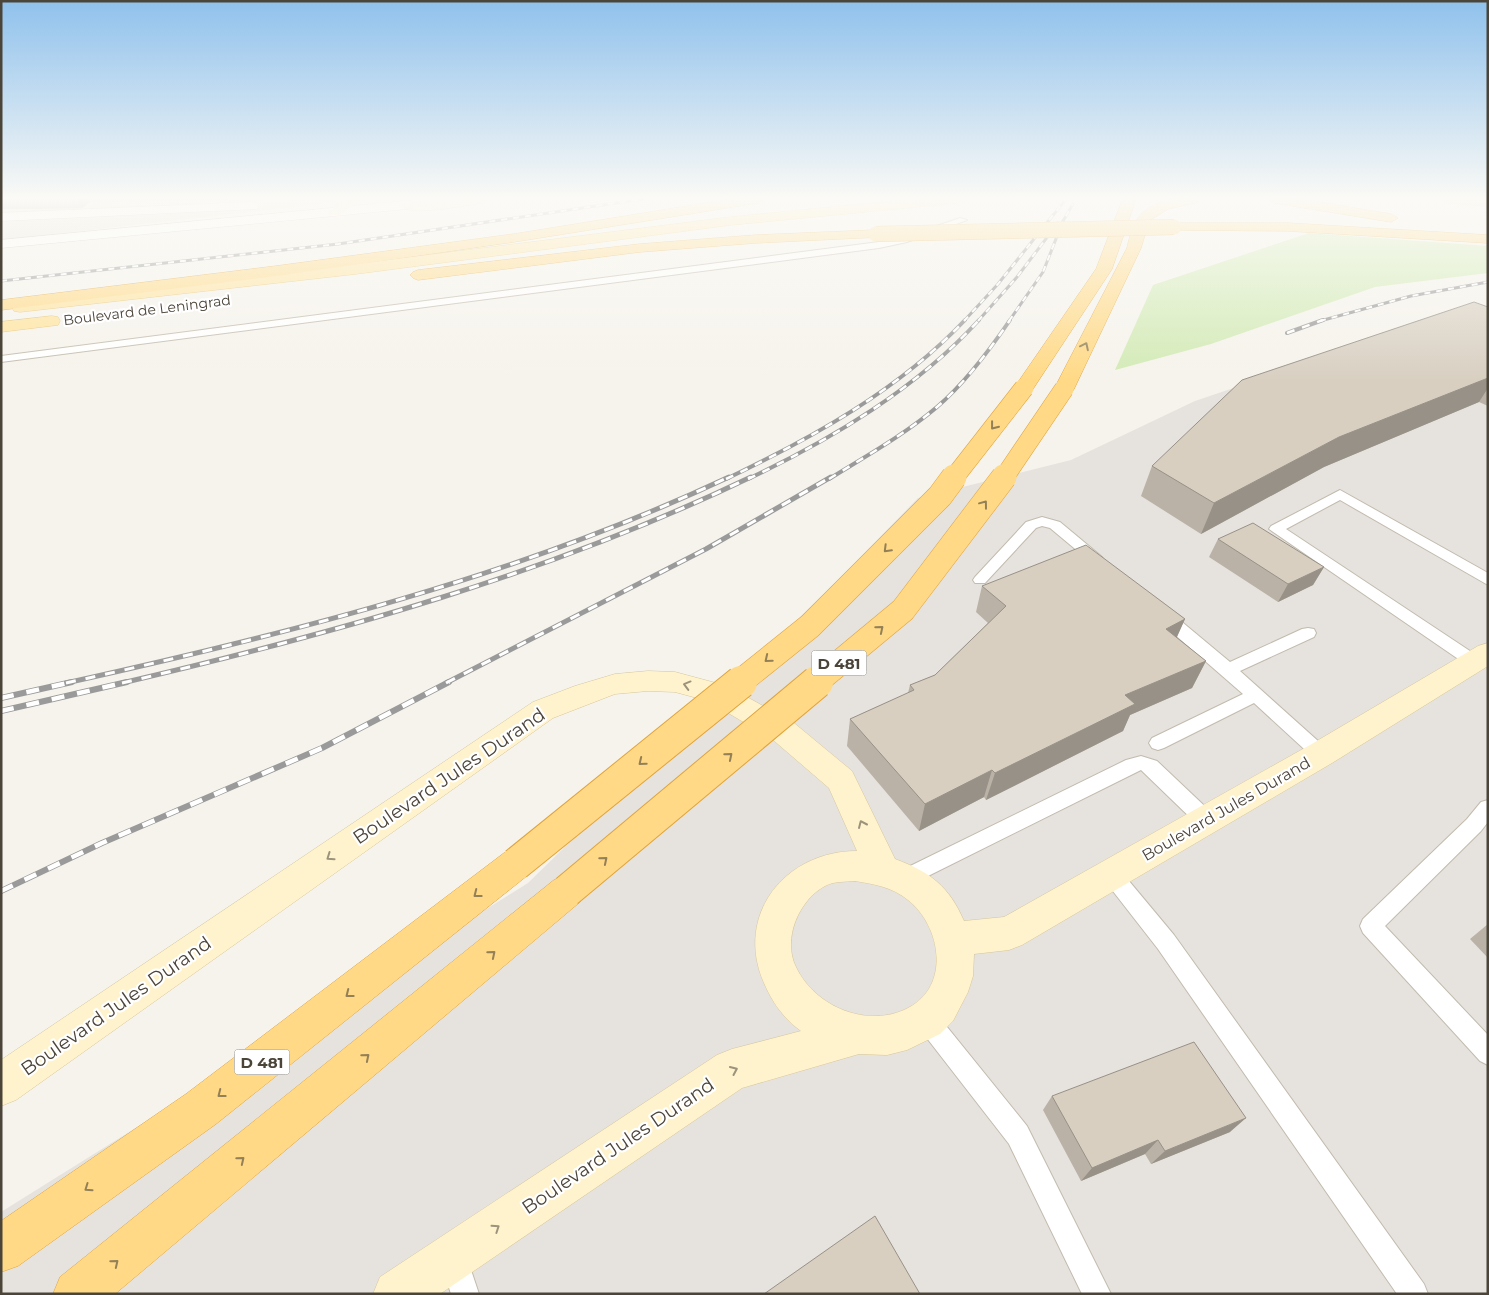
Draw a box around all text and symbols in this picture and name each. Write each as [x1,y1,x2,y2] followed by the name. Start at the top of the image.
[62,291,232,329] street label: Boulevard de Leningrad
[1079,342,1089,351] one-way arrow
[990,421,999,430] one-way arrow
[978,501,987,510] one-way arrow
[884,543,893,552] one-way arrow
[874,626,883,635] one-way arrow
[812,650,866,676] road number: D 481
[765,654,774,663] one-way arrow
[683,681,691,691] one-way arrow
[348,703,550,849] street label: Boulevard Jules Durand
[723,752,732,761] one-way arrow
[1138,753,1314,865] street label: Boulevard Jules Durand
[639,756,648,764] one-way arrow
[857,820,868,829] one-way arrow
[327,851,336,860] one-way arrow
[599,857,608,866] one-way arrow
[474,889,483,897] one-way arrow
[16,931,216,1081] street label: Boulevard Jules Durand
[486,950,495,959] one-way arrow
[345,988,355,997] one-way arrow
[234,1050,290,1074] road number: D 481
[361,1054,370,1063] one-way arrow
[728,1067,737,1077] one-way arrow
[517,1073,719,1219] street label: Boulevard Jules Durand
[217,1088,227,1097] one-way arrow
[235,1158,244,1166] one-way arrow
[85,1182,94,1191] one-way arrow
[490,1225,500,1234] one-way arrow
[109,1260,118,1269] one-way arrow

